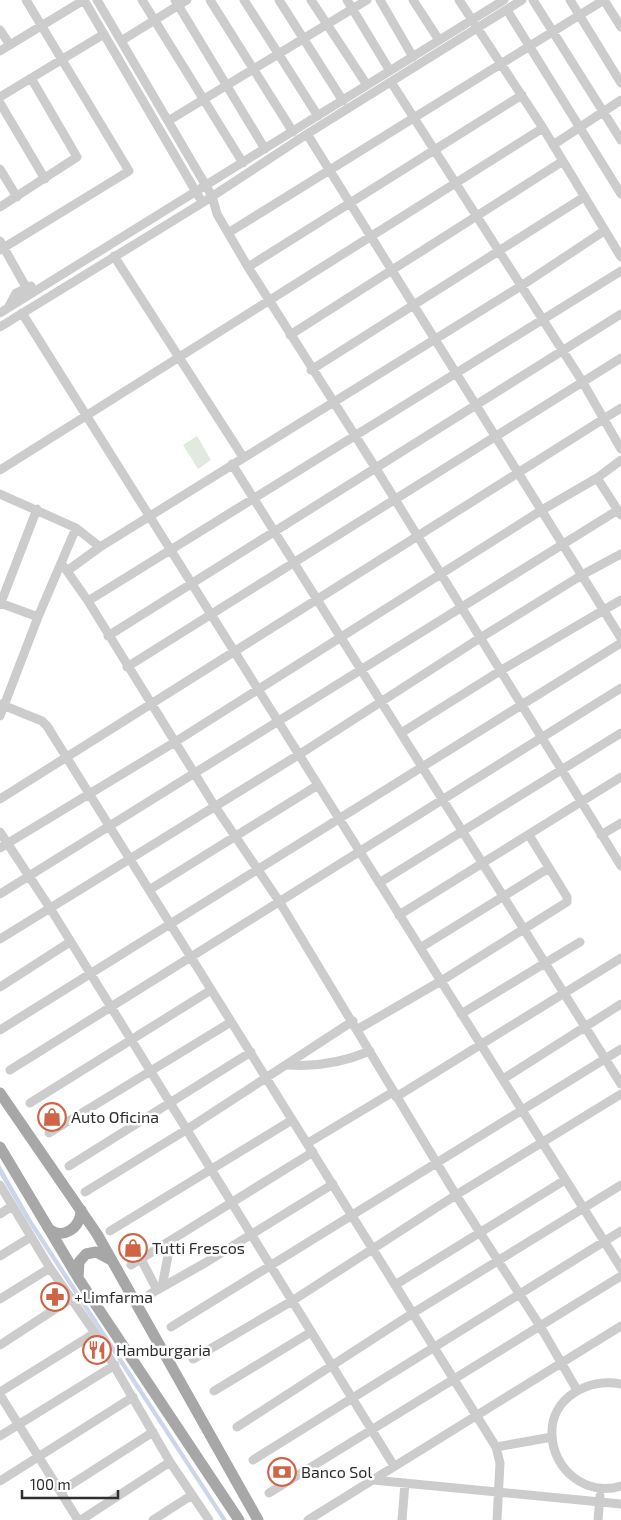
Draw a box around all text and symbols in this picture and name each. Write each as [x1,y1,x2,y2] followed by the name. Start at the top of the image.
[37,1102,67,1132] shop icon: Auto Oficina
[71,1107,159,1126] place label: Auto Oficina
[118,1233,148,1263] shop icon: Tutti Frescos
[152,1238,245,1257] place label: Tutti Frescos
[40,1282,70,1312] pharmacy icon: +Limfarma
[74,1287,153,1306] place label: +Limfarma
[82,1335,112,1365] restaurant icon: Hamburgaria
[116,1340,211,1359] place label: Hamburgaria
[267,1457,297,1487] bank icon: Banco Sol
[301,1462,372,1481] place label: Banco Sol
[22,1468,119,1500] scale bar
[30,1475,71,1493] text: 100 m

